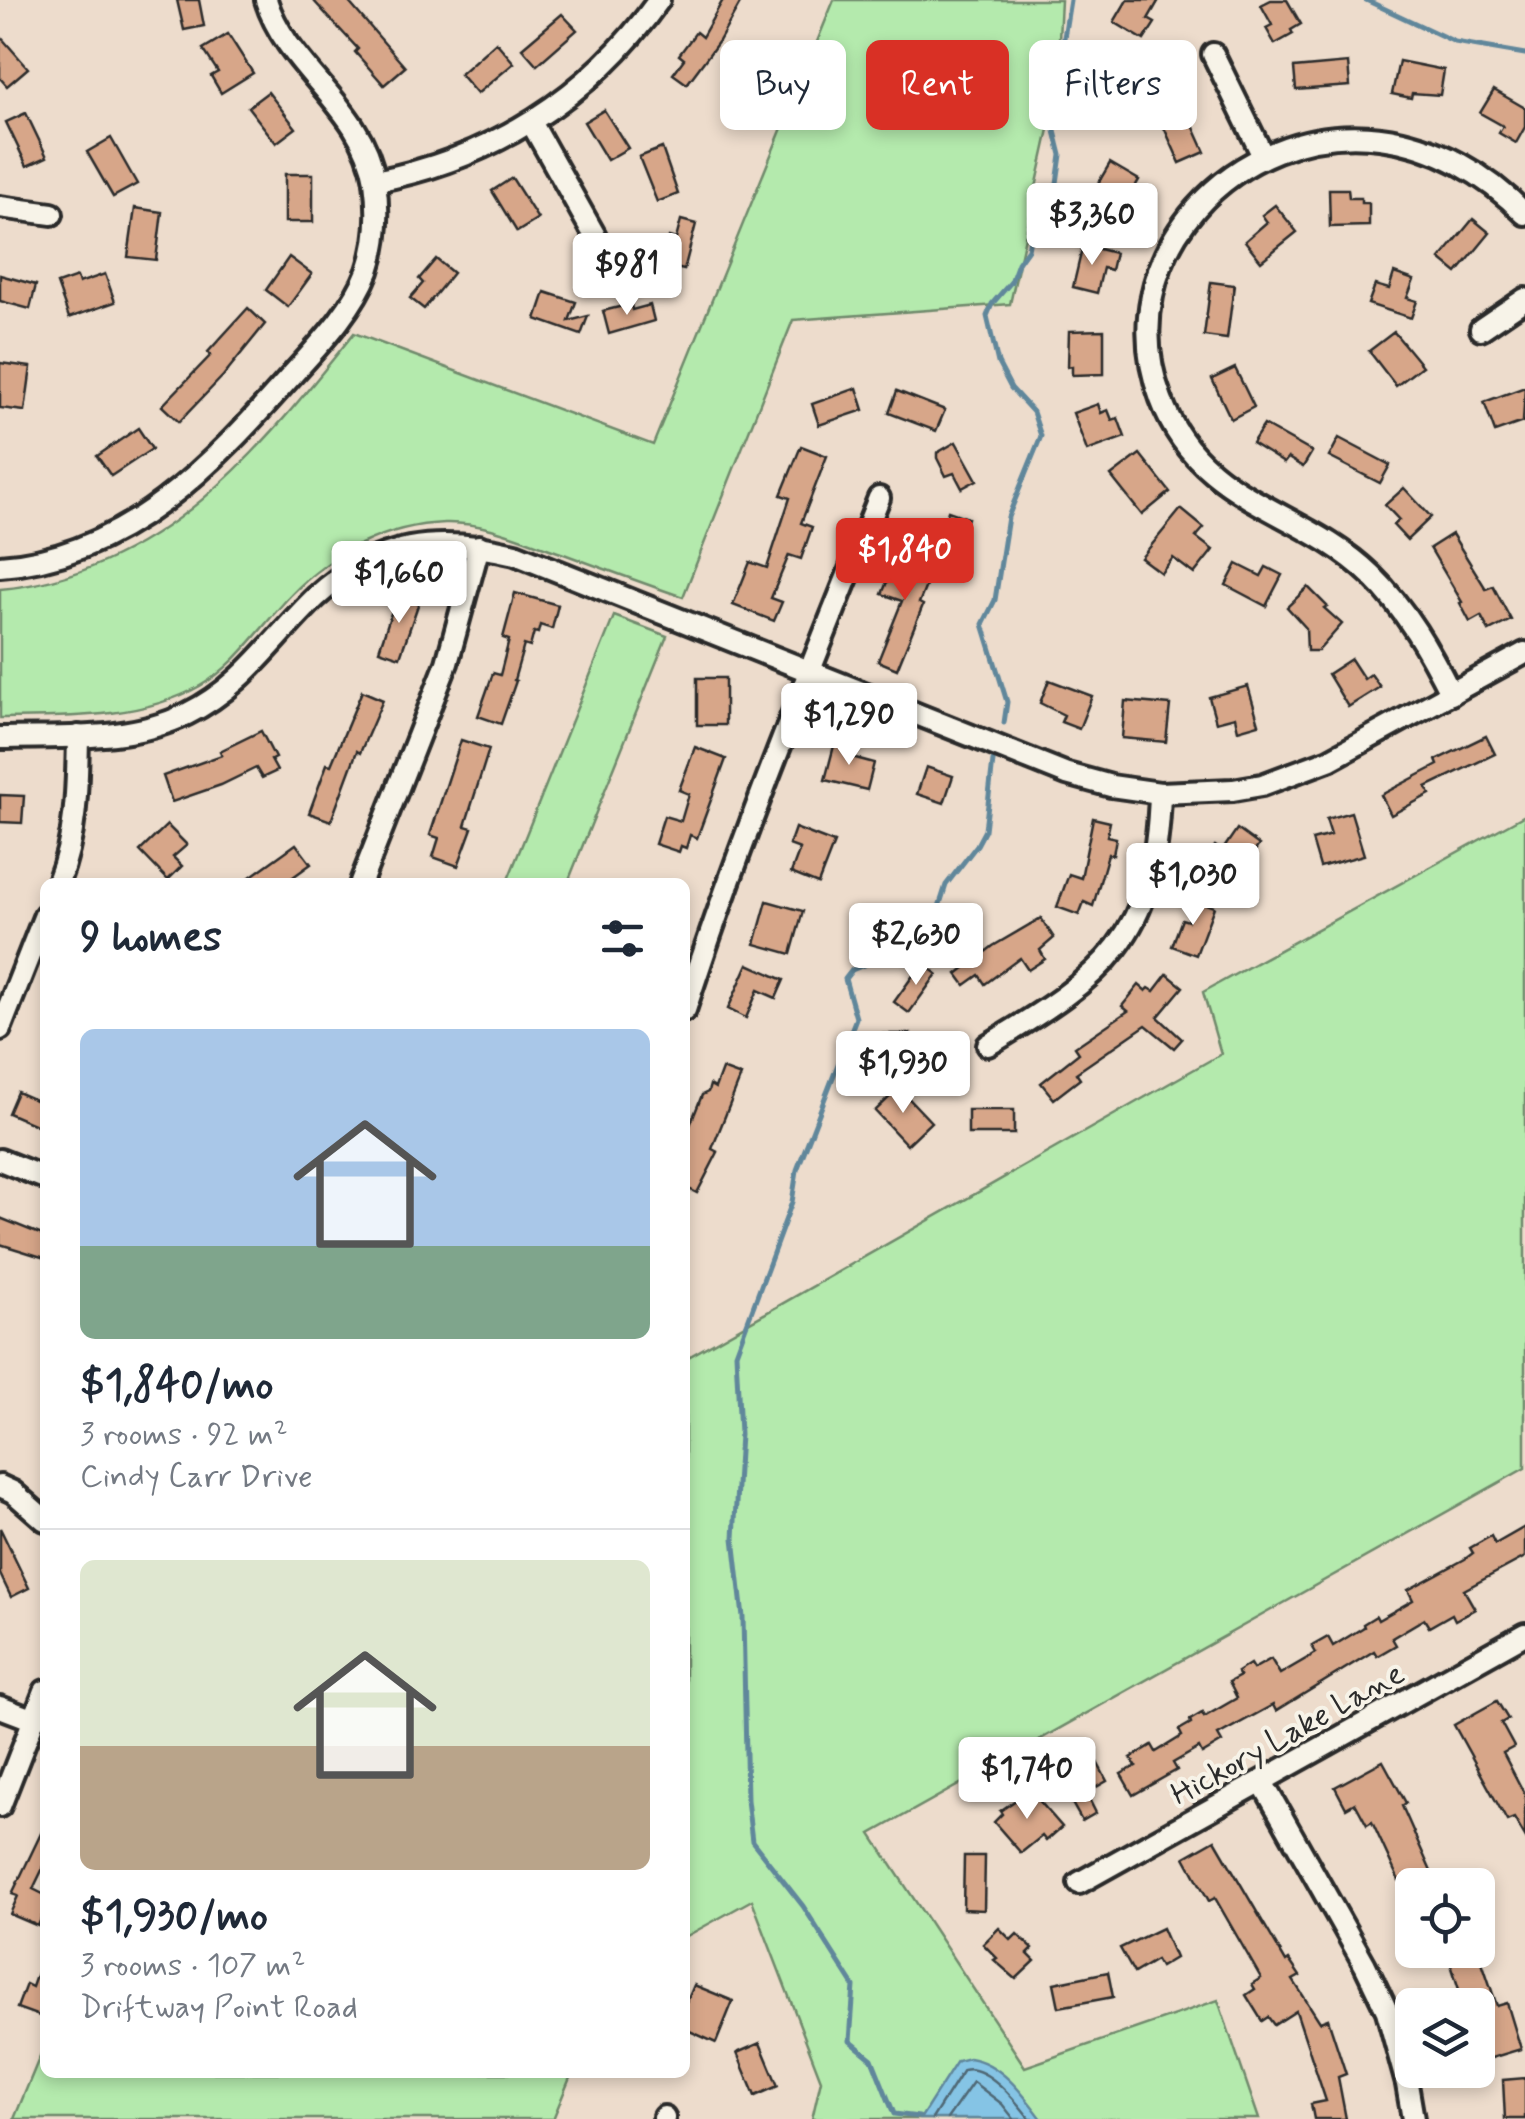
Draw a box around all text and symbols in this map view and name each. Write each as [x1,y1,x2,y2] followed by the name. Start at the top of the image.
[720,40,846,130] chip: Buy
[866,40,1009,130] chip: Rent
[1029,40,1197,130] chip: Filters
[1011,183,1173,268] pin: $3,360
[1049,194,1135,236] text: $3,360
[568,233,686,318] pin: $981
[595,244,659,286] text: $981
[824,518,986,603] pin: $1,840
[858,529,952,571] text: $1,840
[318,541,480,626] pin: $1,660
[354,552,444,594] text: $1,660
[768,683,930,768] pin: $1,290
[803,694,895,736] text: $1,290
[1112,843,1274,928] pin: $1,030
[1148,854,1238,896] text: $1,030
[835,903,997,988] pin: $2,630
[80,911,222,966] text: 9 homes
[595,911,650,966] icon: filters
[871,914,961,956] text: $2,630
[822,1031,984,1116] pin: $1,930
[858,1042,948,1084] text: $1,930
[275,1094,455,1274] icon: home
[80,1359,274,1414] text: $1,840/mo
[80,1414,288,1456] text: 3 rooms · 92 m²
[80,1456,313,1498] text: Cindy Carr Drive
[275,1625,455,1805] icon: home
[1164,1653,1412,1816] street label: Hickory Lake Lane
[946,1737,1108,1822] pin: $1,740
[981,1748,1073,1790] text: $1,740
[1395,1868,1495,2088] map controls
[1395,1868,1495,1968] button: locate
[80,1890,268,1945] text: $1,930/mo
[80,1945,305,1987] text: 3 rooms · 107 m²
[80,1987,358,2029] text: Driftway Point Road
[1395,1988,1495,2088] button: layers

